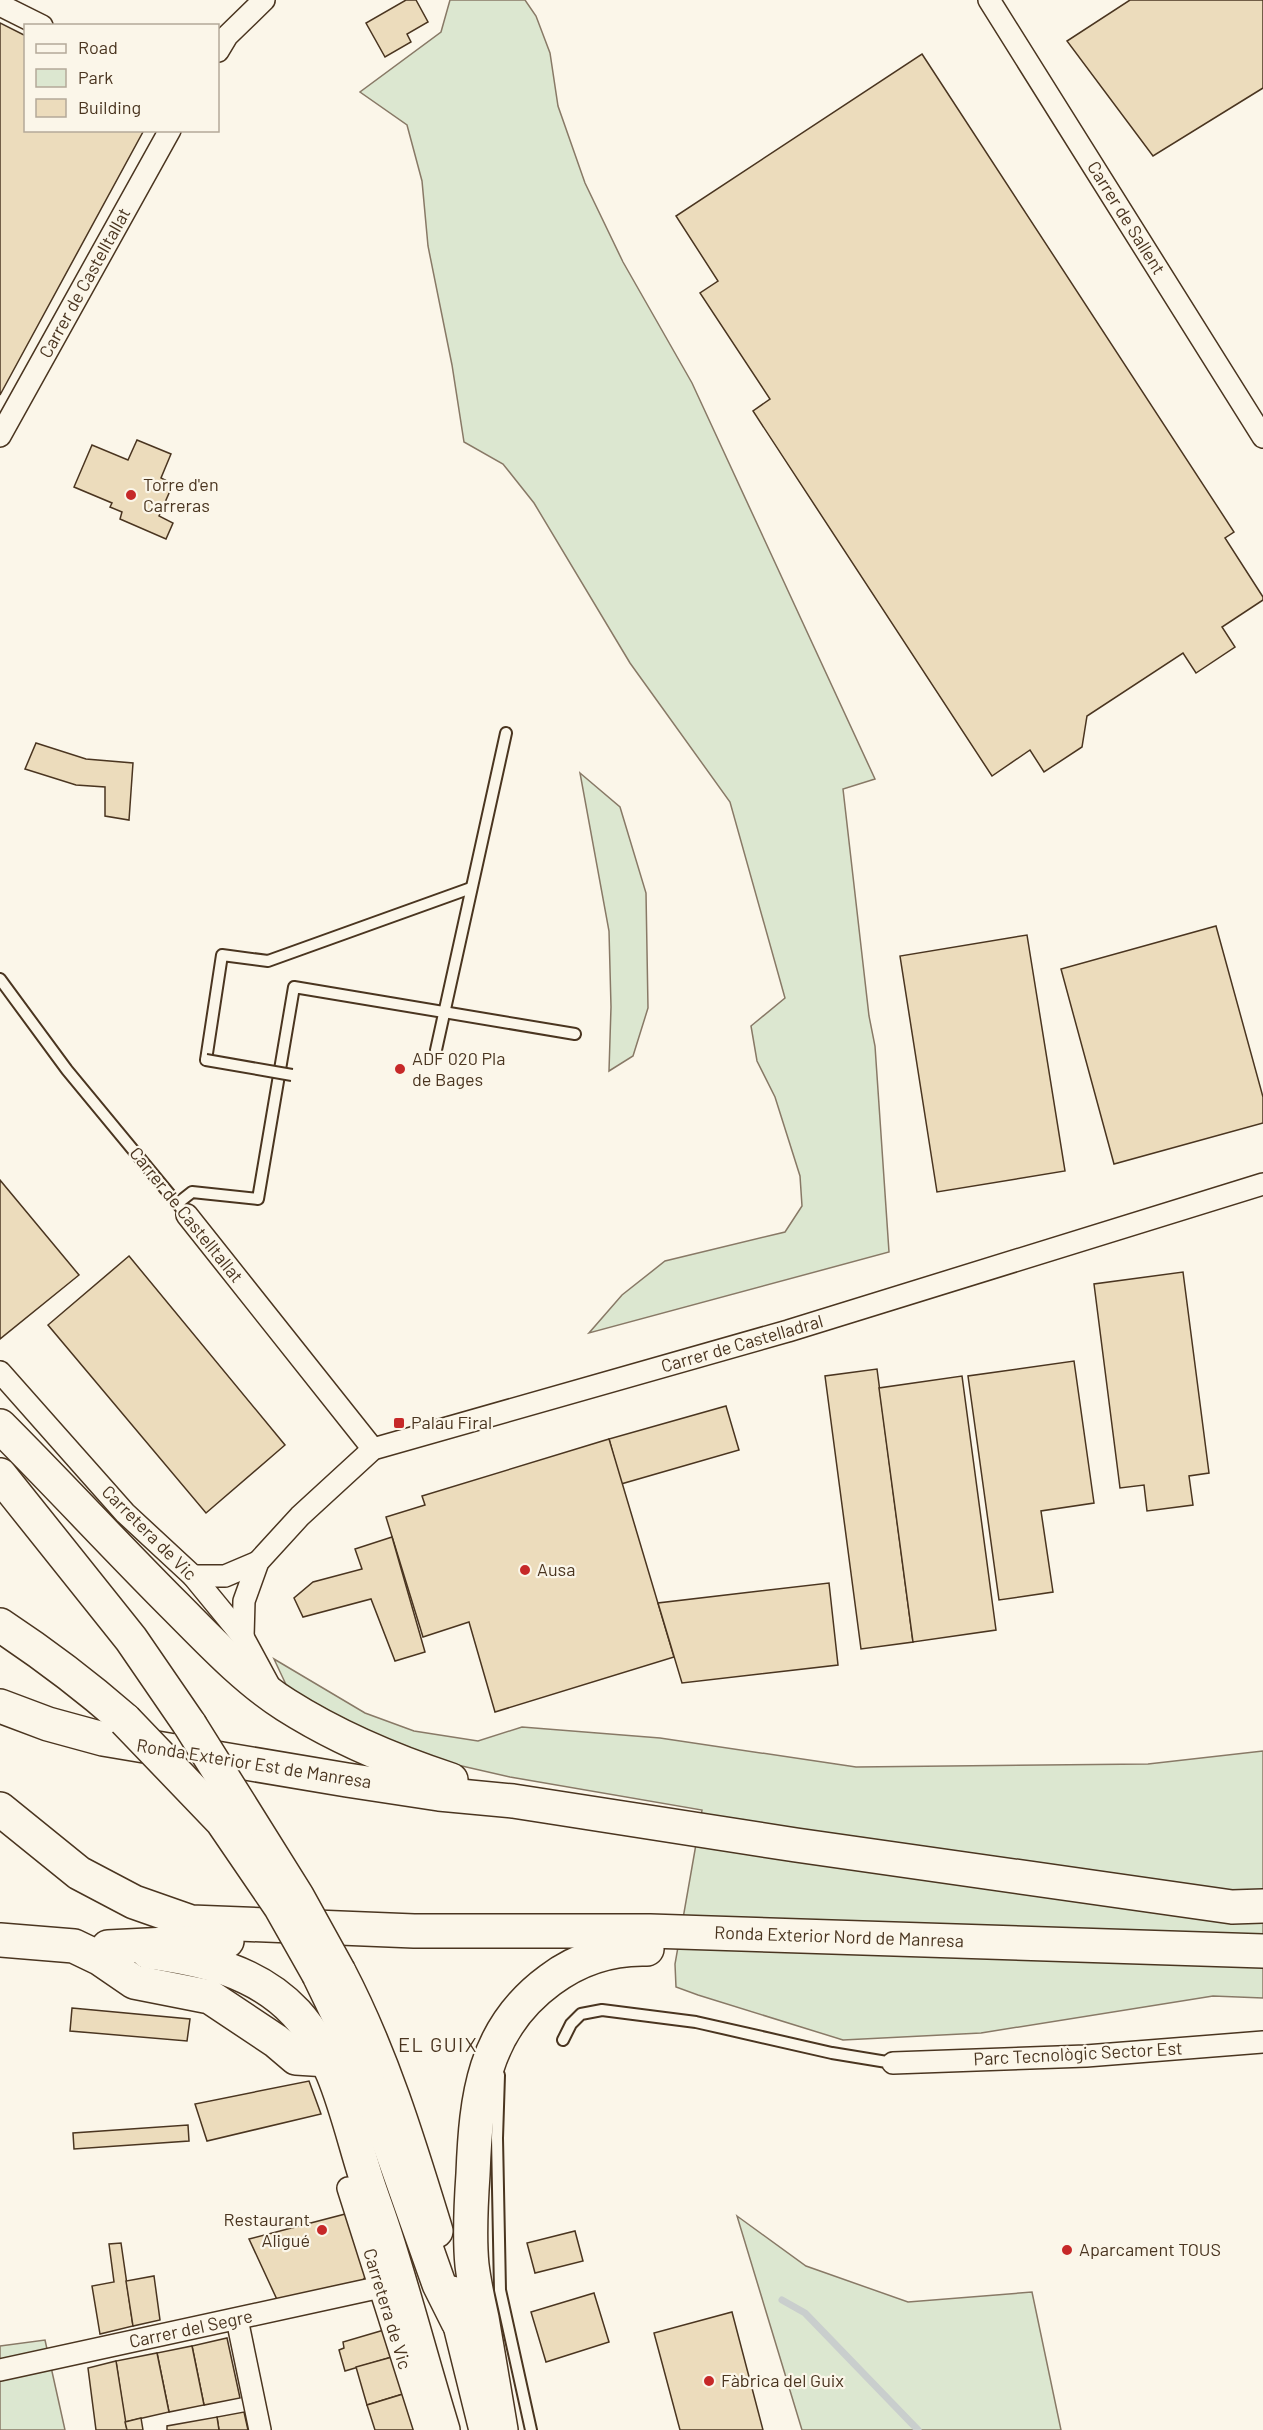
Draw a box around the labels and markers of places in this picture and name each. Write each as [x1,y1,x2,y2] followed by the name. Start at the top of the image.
[143,473,219,516] place label: Torre d'en Carreras
[124,488,138,502] marker: Torre d'en Carreras
[412,1047,505,1090] place label: ADF 020 Pla de Bages
[393,1062,407,1076] marker: ADF 020 Pla de Bages
[411,1411,492,1433] place label: Palau Firal
[392,1416,406,1430] marker: Palau Firal
[537,1558,575,1580] place label: Ausa
[518,1563,532,1577] marker: Ausa
[224,2208,310,2251] place label: Restaurant Aligué
[315,2223,329,2237] marker: Restaurant Aligué
[1079,2238,1221,2260] place label: Aparcament TOUS
[1060,2243,1074,2257] marker: Aparcament TOUS
[721,2369,844,2391] place label: Fàbrica del Guix
[702,2374,716,2388] marker: Fàbrica del Guix

